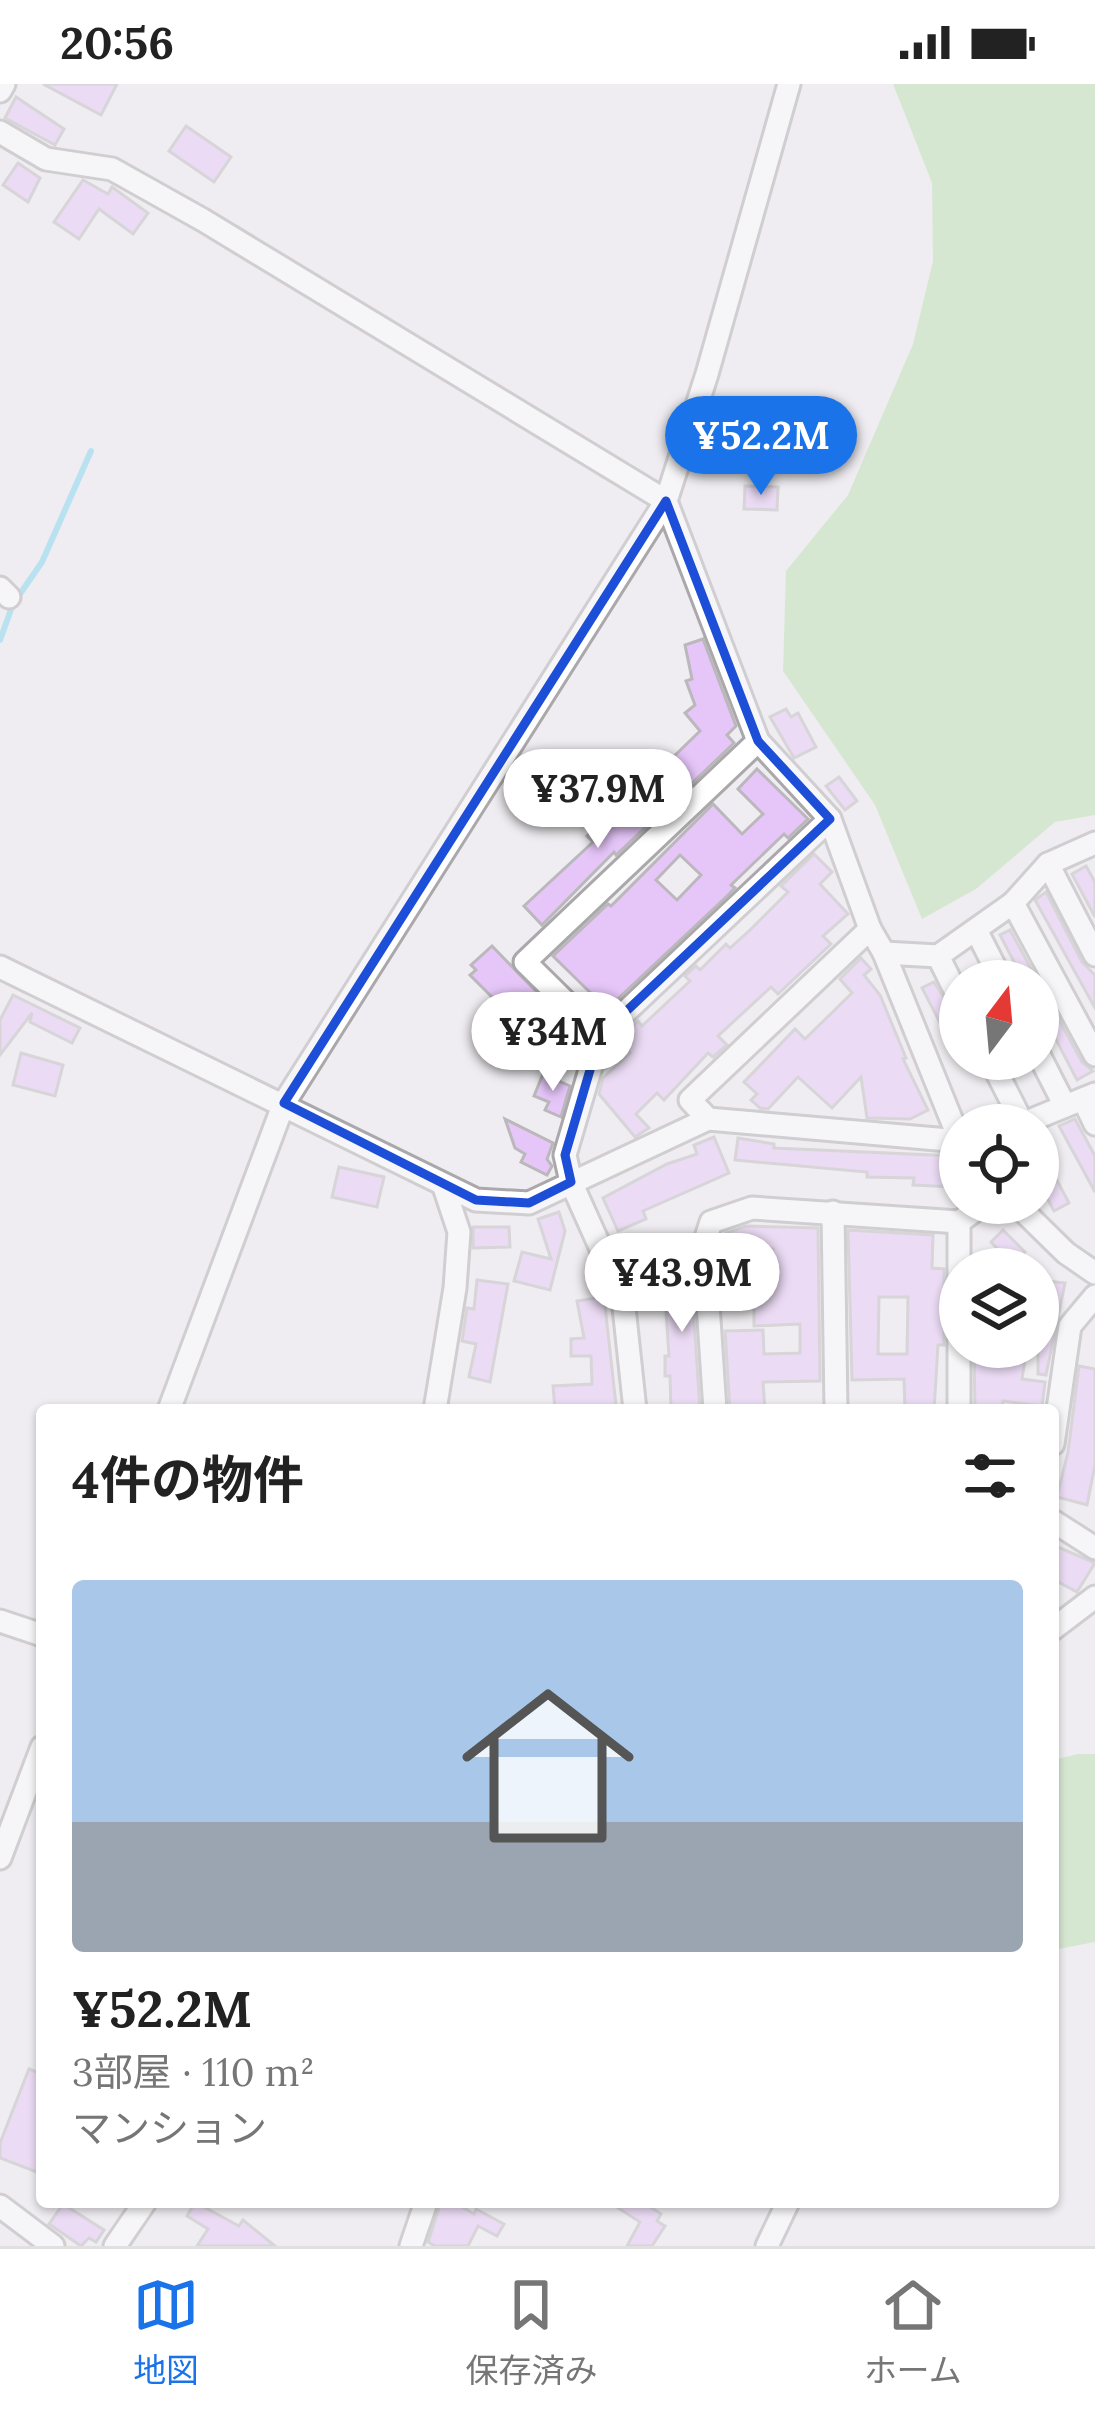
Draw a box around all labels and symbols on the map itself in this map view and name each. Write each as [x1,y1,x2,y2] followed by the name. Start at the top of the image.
[663,396,859,498] pin: ¥52.2M
[500,749,696,851] pin: ¥37.9M
[939,960,1059,1080] north arrow
[482,992,624,1094] pin: ¥34M
[584,1233,780,1335] pin: ¥43.9M

